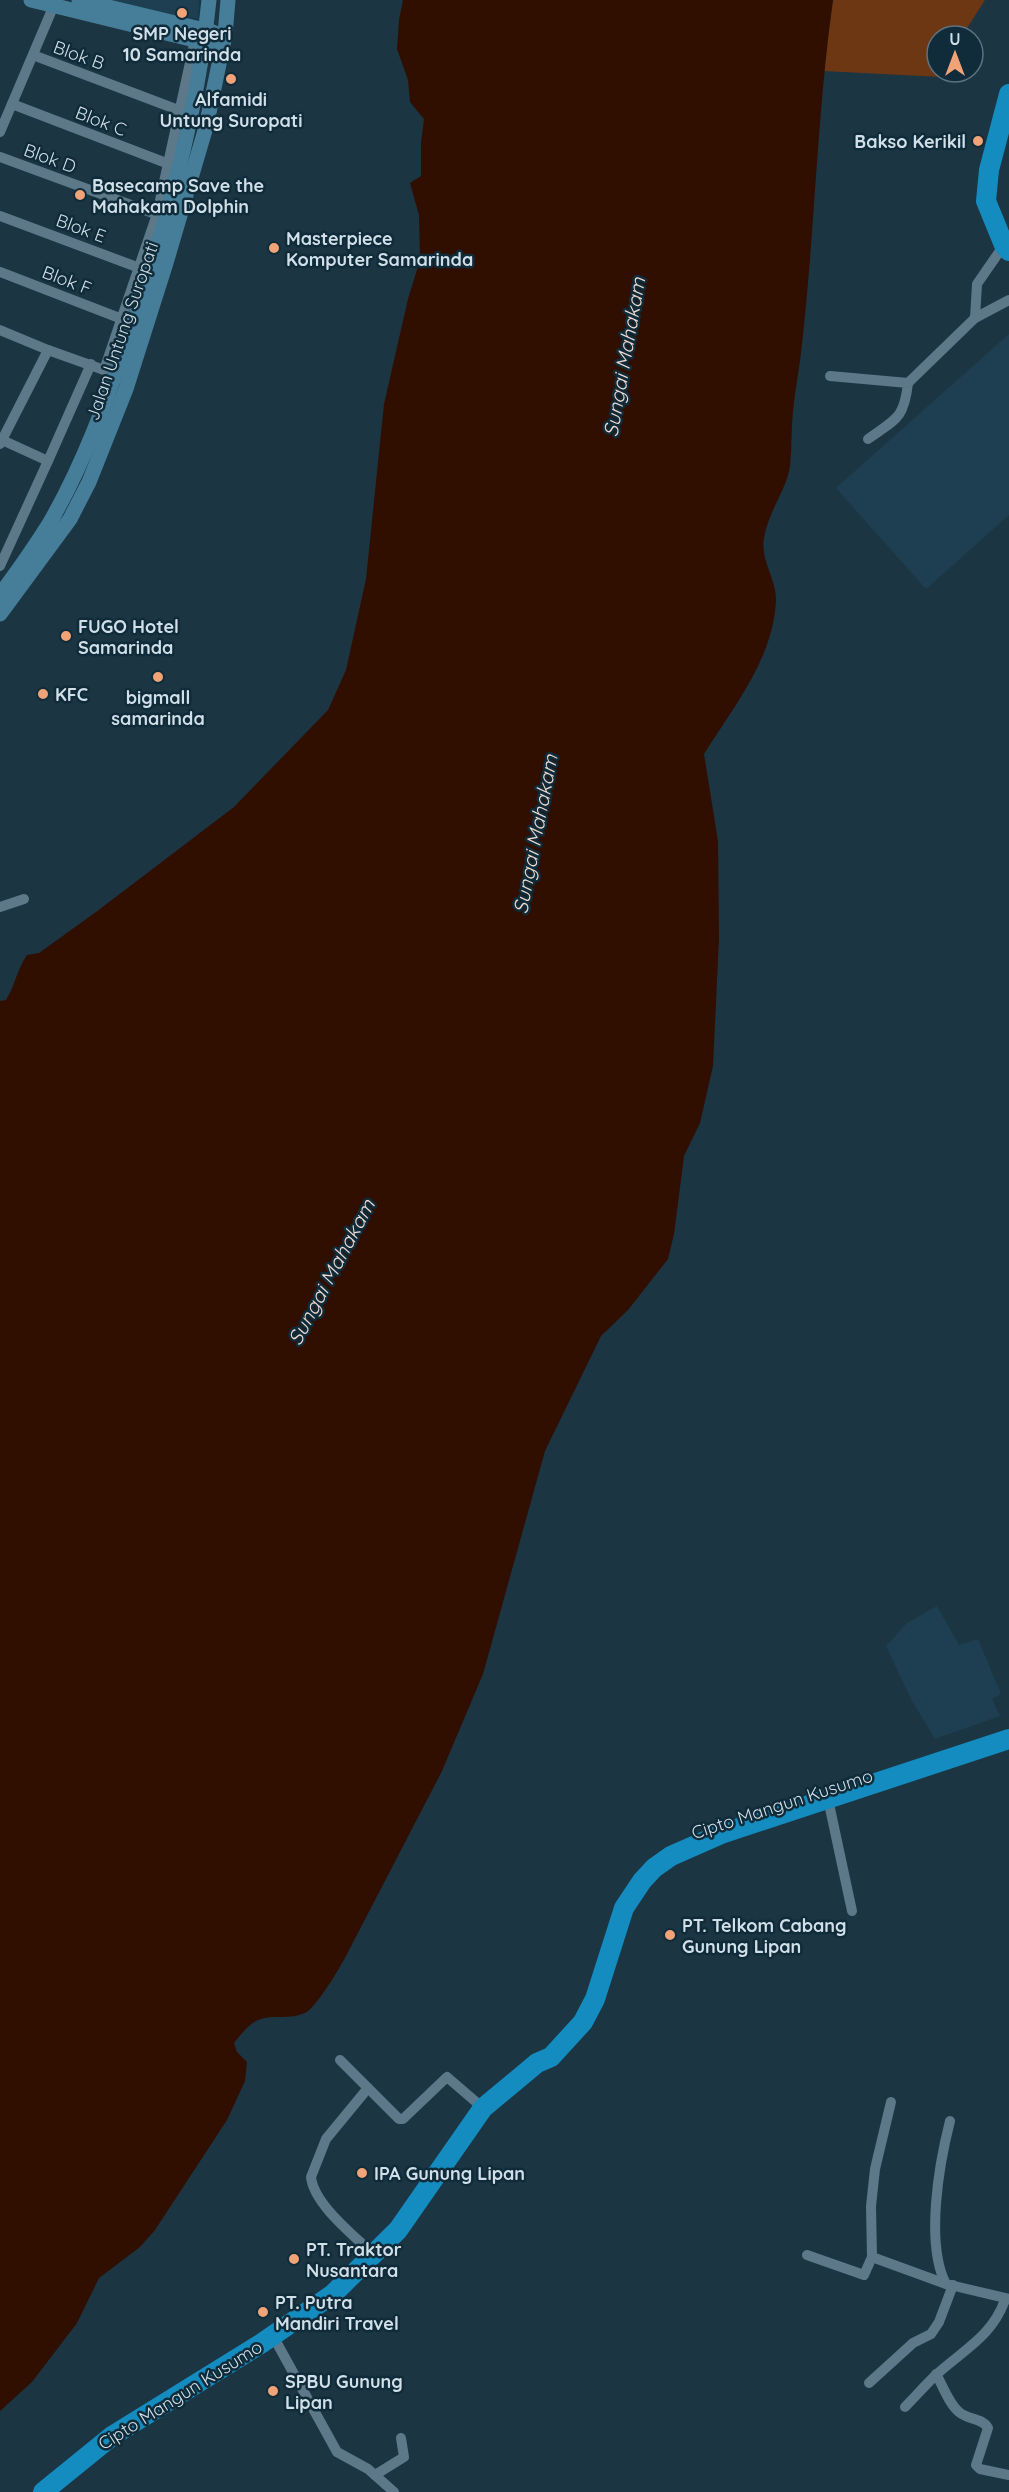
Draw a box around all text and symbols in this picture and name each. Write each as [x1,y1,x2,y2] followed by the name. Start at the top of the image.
[175,6,189,20] marker: SMP Negeri 10 Samarinda
[123,22,241,66] place label: SMP Negeri 10 Samarinda
[925,24,985,84] north arrow
[949,29,961,49] text: U
[50,35,108,75] street label: Blok B
[224,72,238,86] marker: Alfamidi Untung Suropati
[160,88,302,132] place label: Alfamidi Untung Suropati
[72,101,130,141] street label: Blok C
[854,130,966,153] place label: Bakso Kerikil
[971,134,985,148] marker: Bakso Kerikil
[21,138,79,178] street label: Blok D
[92,174,264,218] place label: Basecamp Save the Mahakam Dolphin
[73,188,87,202] marker: Basecamp Save the Mahakam Dolphin
[53,208,109,248] street label: Blok E
[286,227,473,271] place label: Masterpiece Komputer Samarinda
[81,239,163,423] street label: Jalan Untung Suropati
[267,241,281,255] marker: Masterpiece Komputer Samarinda
[39,260,95,300] street label: Blok F
[598,275,650,439] water label: Sungai Mahakam
[78,615,179,659] place label: FUGO Hotel Samarinda
[59,629,73,643] marker: FUGO Hotel Samarinda
[151,670,165,684] marker: bigmall samarinda
[55,683,88,706] place label: KFC
[111,686,205,730] place label: bigmall samarinda
[36,687,50,701] marker: KFC
[507,752,563,916] water label: Sungai Mahakam
[282,1194,380,1349] water label: Sungai Mahakam
[688,1764,876,1844] street label: Cipto Mangun Kusumo
[682,1914,847,1958] place label: PT. Telkom Cabang Gunung Lipan
[663,1928,677,1942] marker: PT. Telkom Cabang Gunung Lipan
[374,2162,525,2185] place label: IPA Gunung Lipan
[355,2166,369,2180] marker: IPA Gunung Lipan
[306,2238,402,2282] place label: PT. Traktor Nusantara
[287,2252,301,2266] marker: PT. Traktor Nusantara
[275,2291,399,2335] place label: PT. Putra Mandiri Travel
[256,2305,270,2319] marker: PT. Putra Mandiri Travel
[94,2335,266,2455] street label: Cipto Mangun Kusumo
[285,2370,403,2414] place label: SPBU Gunung Lipan
[266,2384,280,2398] marker: SPBU Gunung Lipan

